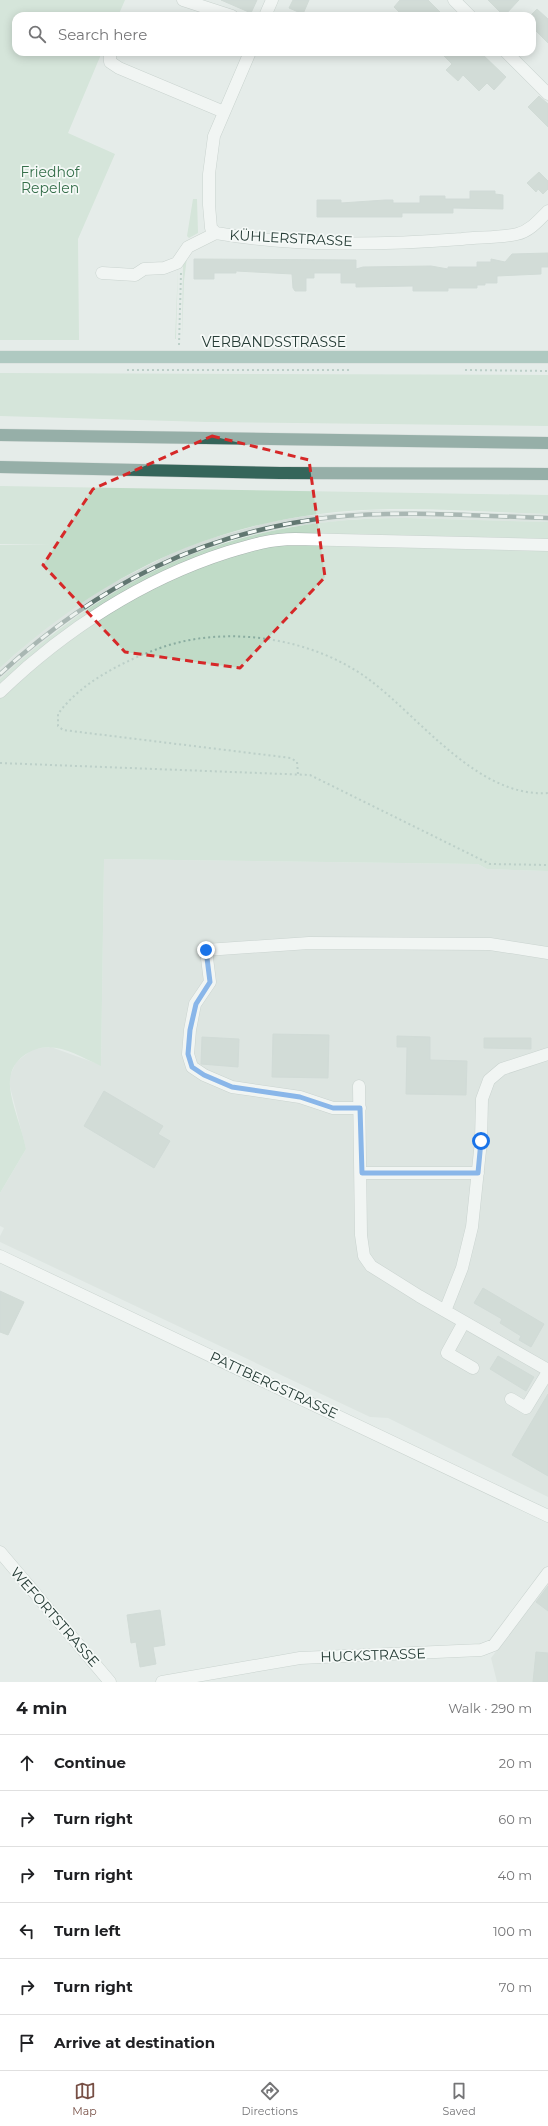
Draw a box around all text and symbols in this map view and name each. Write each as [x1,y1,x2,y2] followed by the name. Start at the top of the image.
[12,12,536,56] search box
[26,23,48,45] icon: search
[58,25,147,44] text: Search here
[21,163,81,197] park label: Friedhof Repelen
[229,226,353,250] street label: KÜHLERSTRASSE
[202,333,346,351] street label: VERBANDSSTRASSE
[197,941,215,959] route end
[472,1132,490,1150] route start
[207,1347,341,1423] street label: PATTBERGSTRASSE
[7,1563,103,1671] street label: WEFORTSTRASSE
[320,1644,426,1666] street label: HUCKSTRASSE
[16,1698,67,1718] text: 4 min
[448,1700,532,1716] text: Walk · 290 m
[16,1752,38,1774] icon: ahead
[54,1753,126,1772] text: Continue
[499,1755,532,1771] text: 20 m
[16,1808,38,1830] icon: right
[54,1809,133,1828] text: Turn right
[498,1811,532,1827] text: 60 m
[16,1864,38,1886] icon: right
[54,1865,133,1884] text: Turn right
[498,1867,532,1883] text: 40 m
[16,1920,38,1942] icon: left
[54,1921,121,1940] text: Turn left
[493,1923,532,1939] text: 100 m
[16,1976,38,1998] icon: right
[54,1977,133,1996] text: Turn right
[499,1979,532,1995] text: 70 m
[16,2032,38,2054] icon: arrive
[54,2033,215,2052] text: Arrive at destination
[72,2080,97,2118] tab: Map
[242,2080,298,2118] tab: Directions
[443,2080,476,2118] tab: Saved

